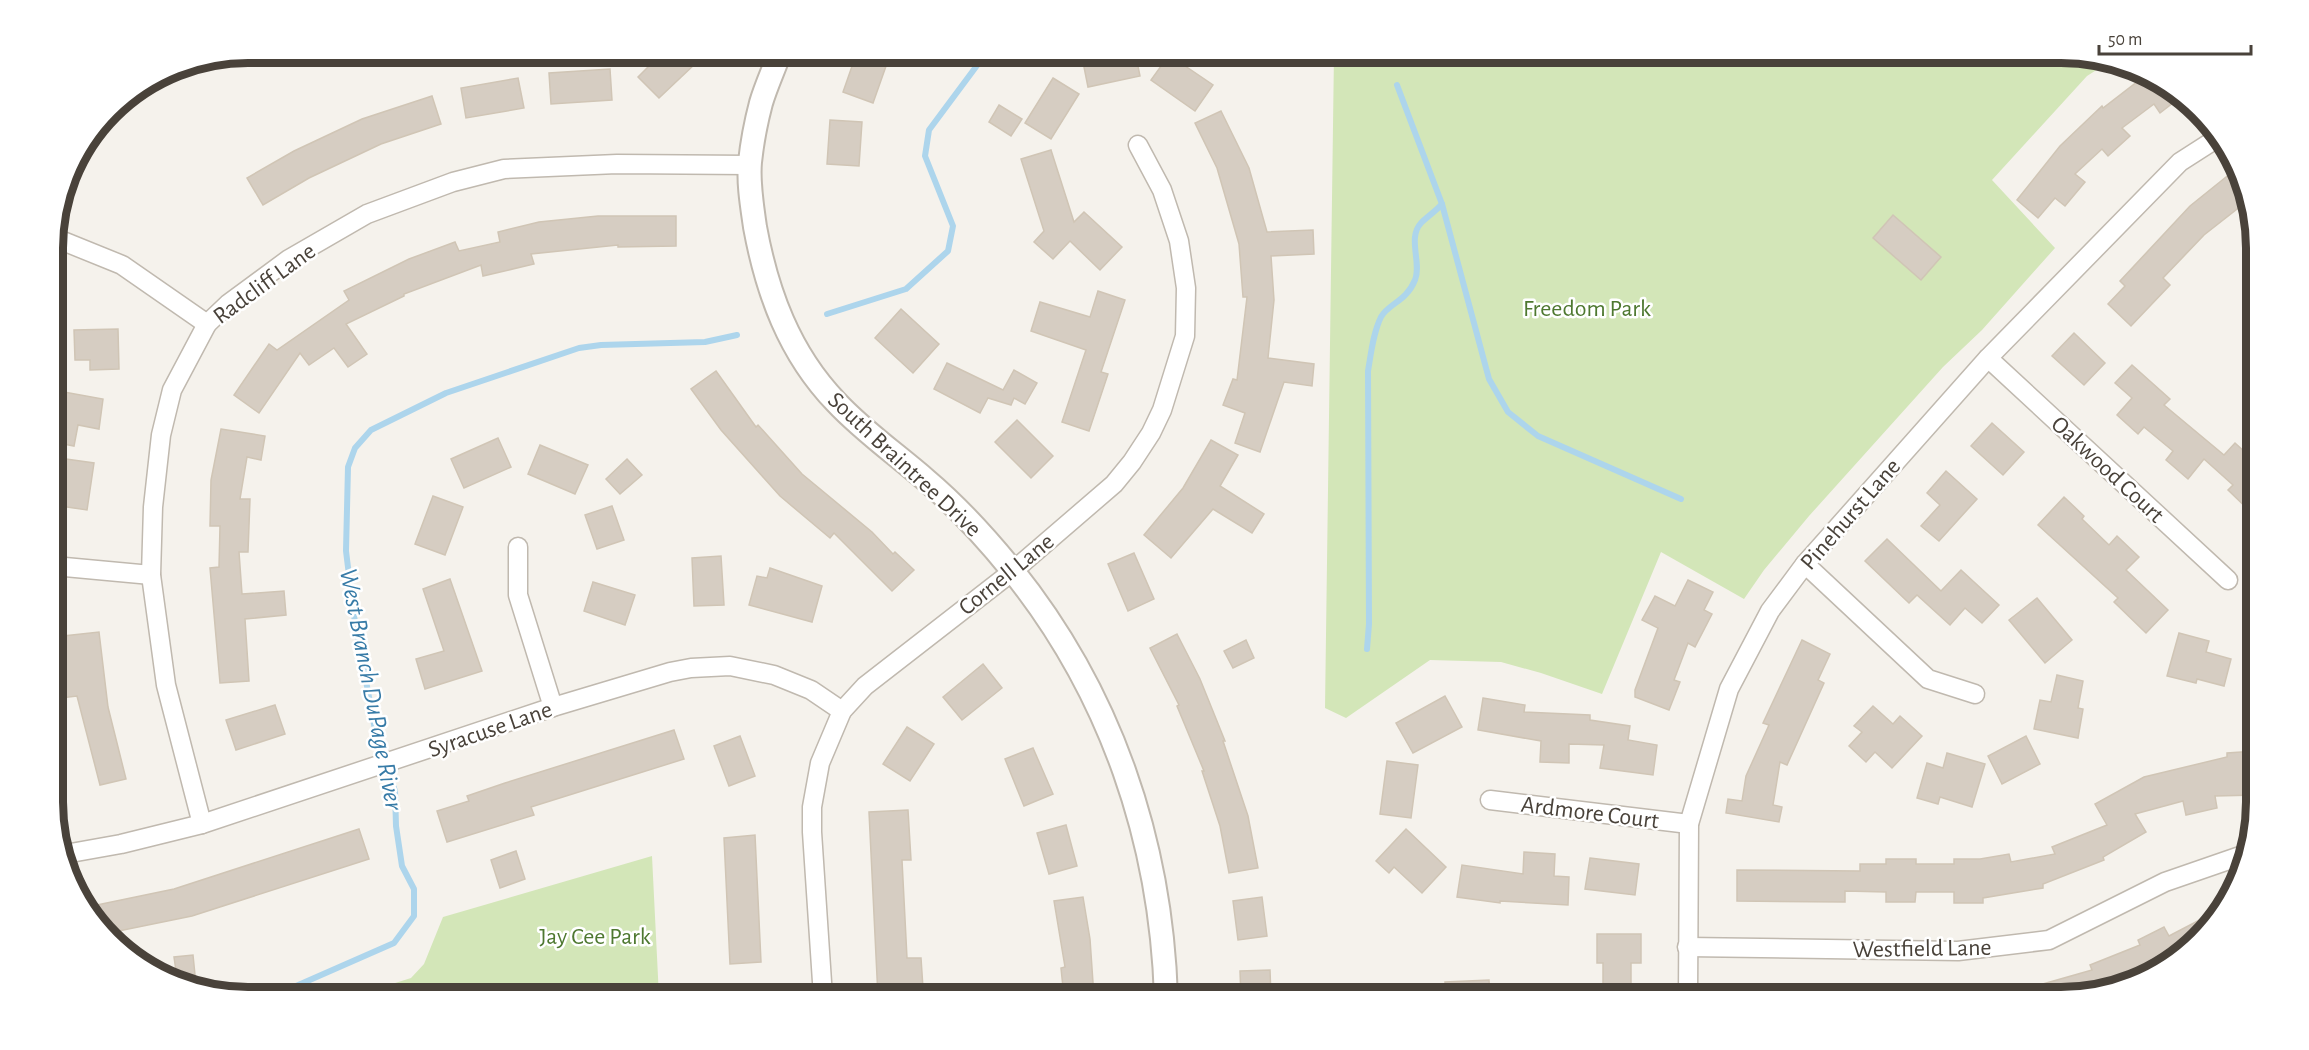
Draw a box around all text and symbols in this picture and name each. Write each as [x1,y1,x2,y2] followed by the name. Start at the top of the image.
[2099,18,2250,56] scale bar
[2108,31,2142,49] text: 50 m
[209,239,320,329] street label: Radcliff Lane
[1523,297,1651,321] park label: Freedom Park
[823,388,986,542] street label: South Braintree Drive
[2046,412,2169,528] street label: Oakwood Court
[1796,454,1905,575] street label: Pinehurst Lane
[954,529,1059,620] street label: Cornell Lane
[335,566,408,814] water label: West Branch DuPage River
[425,698,555,762] street label: Syracuse Lane
[1520,793,1660,833] street label: Ardmore Court
[539,925,651,949] park label: Jay Cee Park
[1852,936,1992,962] street label: Westfield Lane

